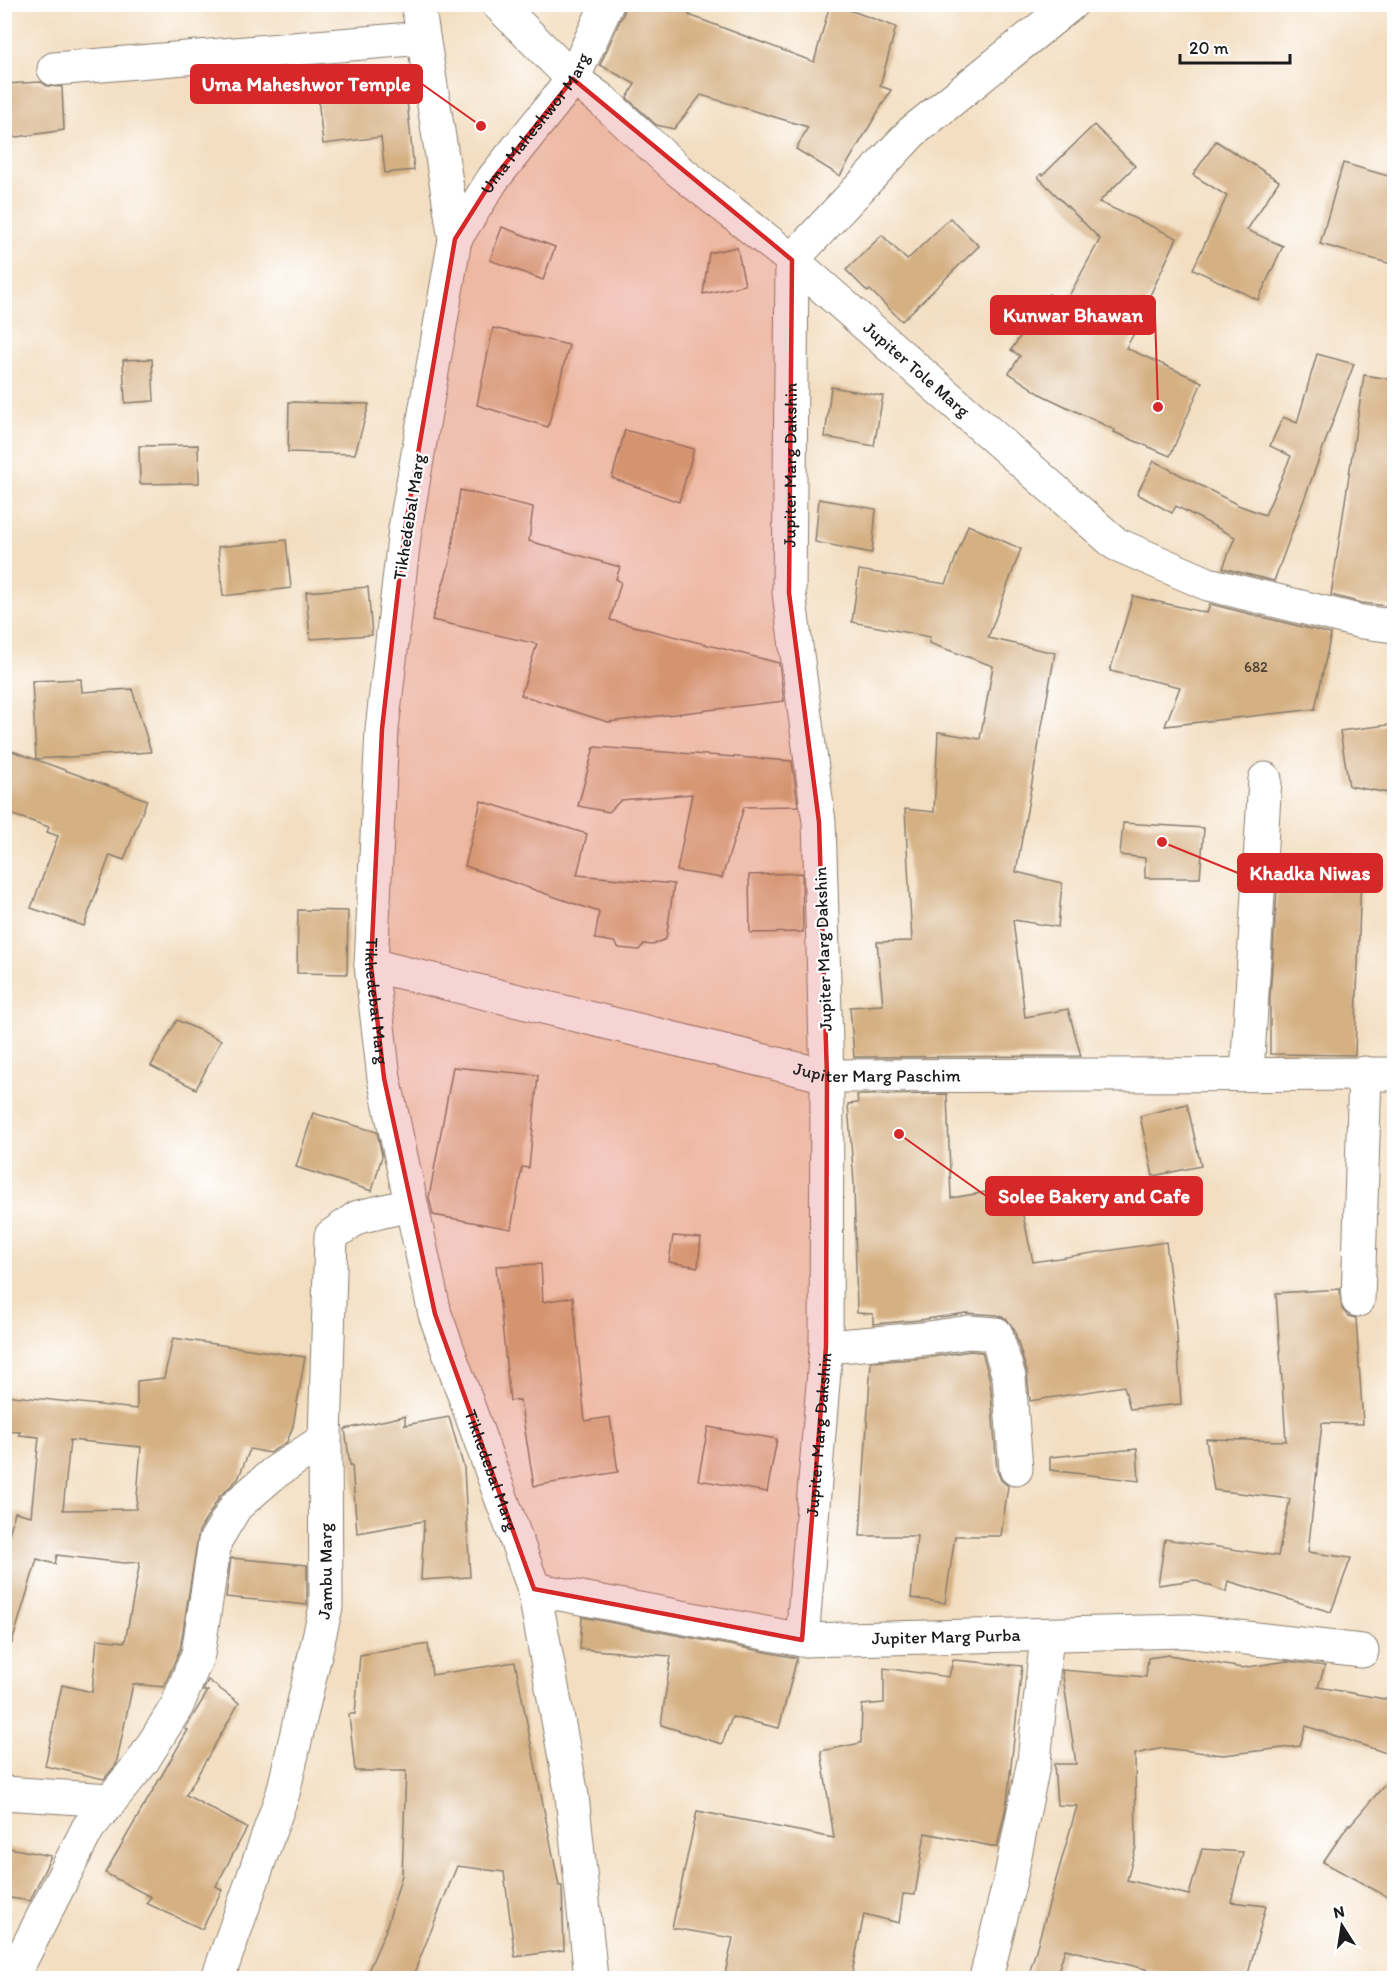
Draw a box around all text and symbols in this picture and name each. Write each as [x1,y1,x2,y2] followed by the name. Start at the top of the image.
[1180,27,1290,65] scale bar
[1189,37,1229,59] text: 20 m
[475,49,595,198] street label: Uma Maheshwor Marg
[191,65,422,103] callout: Uma Maheshwor Temple
[201,72,411,97] text: Uma Maheshwor Temple
[991,296,1155,334] callout: Kunwar Bhawan
[1003,303,1144,327] text: Kunwar Bhawan
[859,316,975,422] street label: Jupiter Tole Marg
[778,383,802,548] street label: Jupiter Marg Dakshin
[388,452,430,582] street label: Tikhedebal Marg
[1244,658,1268,676] house number: 682
[1238,854,1382,892] callout: Khadka Niwas
[1250,861,1370,885] text: Khadka Niwas
[809,866,837,1032] street label: Jupiter Marg Dakshin
[360,937,393,1066] street label: Tikhedebal Marg
[791,1057,961,1087] street label: Jupiter Marg Paschim
[986,1177,1202,1215] callout: Solee Bakery and Cafe
[998,1184,1190,1209] text: Solee Bakery and Cafe
[801,1352,837,1518] street label: Jupiter Marg Dakshin
[459,1406,523,1535] street label: Tikhedebal Marg
[313,1522,337,1621] street label: Jambu Marg
[871,1624,1022,1649] street label: Jupiter Marg Purba
[1312,1896,1372,1956] north arrow
[1332,1901,1346,1922] text: N

